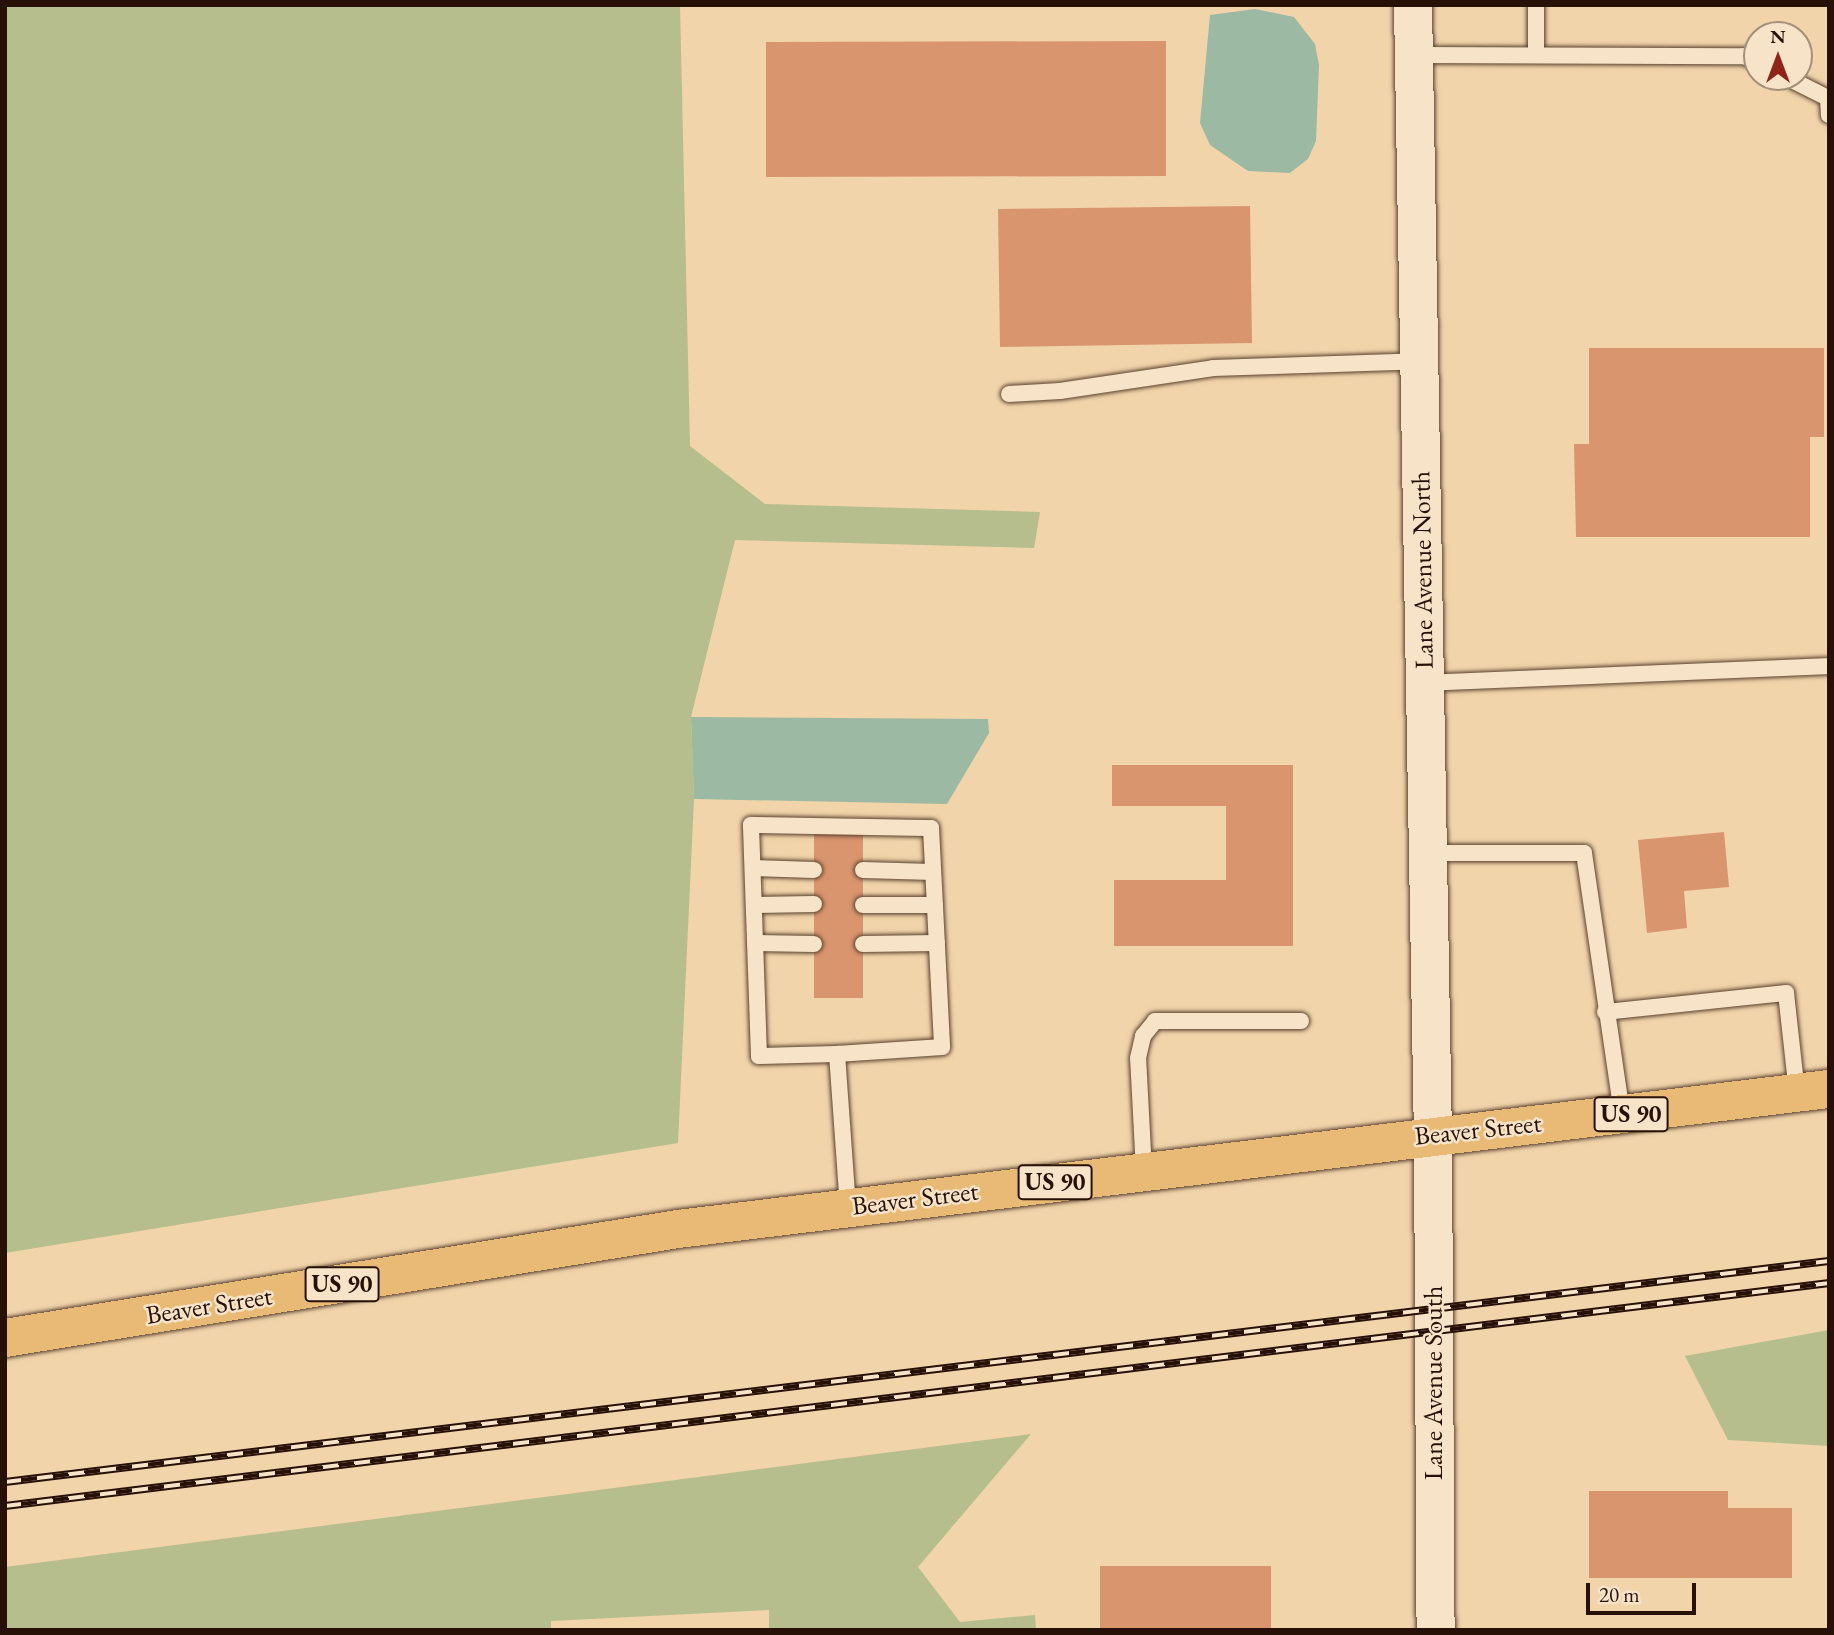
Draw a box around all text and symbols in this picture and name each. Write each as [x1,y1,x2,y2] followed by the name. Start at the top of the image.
[1743,21,1813,91] north arrow
[1770,24,1786,49] text: N
[1406,471,1440,669] street label: Lane Avenue North
[1592,1094,1670,1134] road number: US 90
[1413,1108,1543,1152] street label: Beaver Street
[1016,1162,1094,1202] road number: US 90
[850,1176,980,1222] street label: Beaver Street
[304,1264,380,1304] road number: US 90
[144,1281,274,1331] street label: Beaver Street
[1418,1286,1450,1480] street label: Lane Avenue South
[1589,1568,1699,1612] scale bar
[1599,1581,1640,1608] text: 20 m

